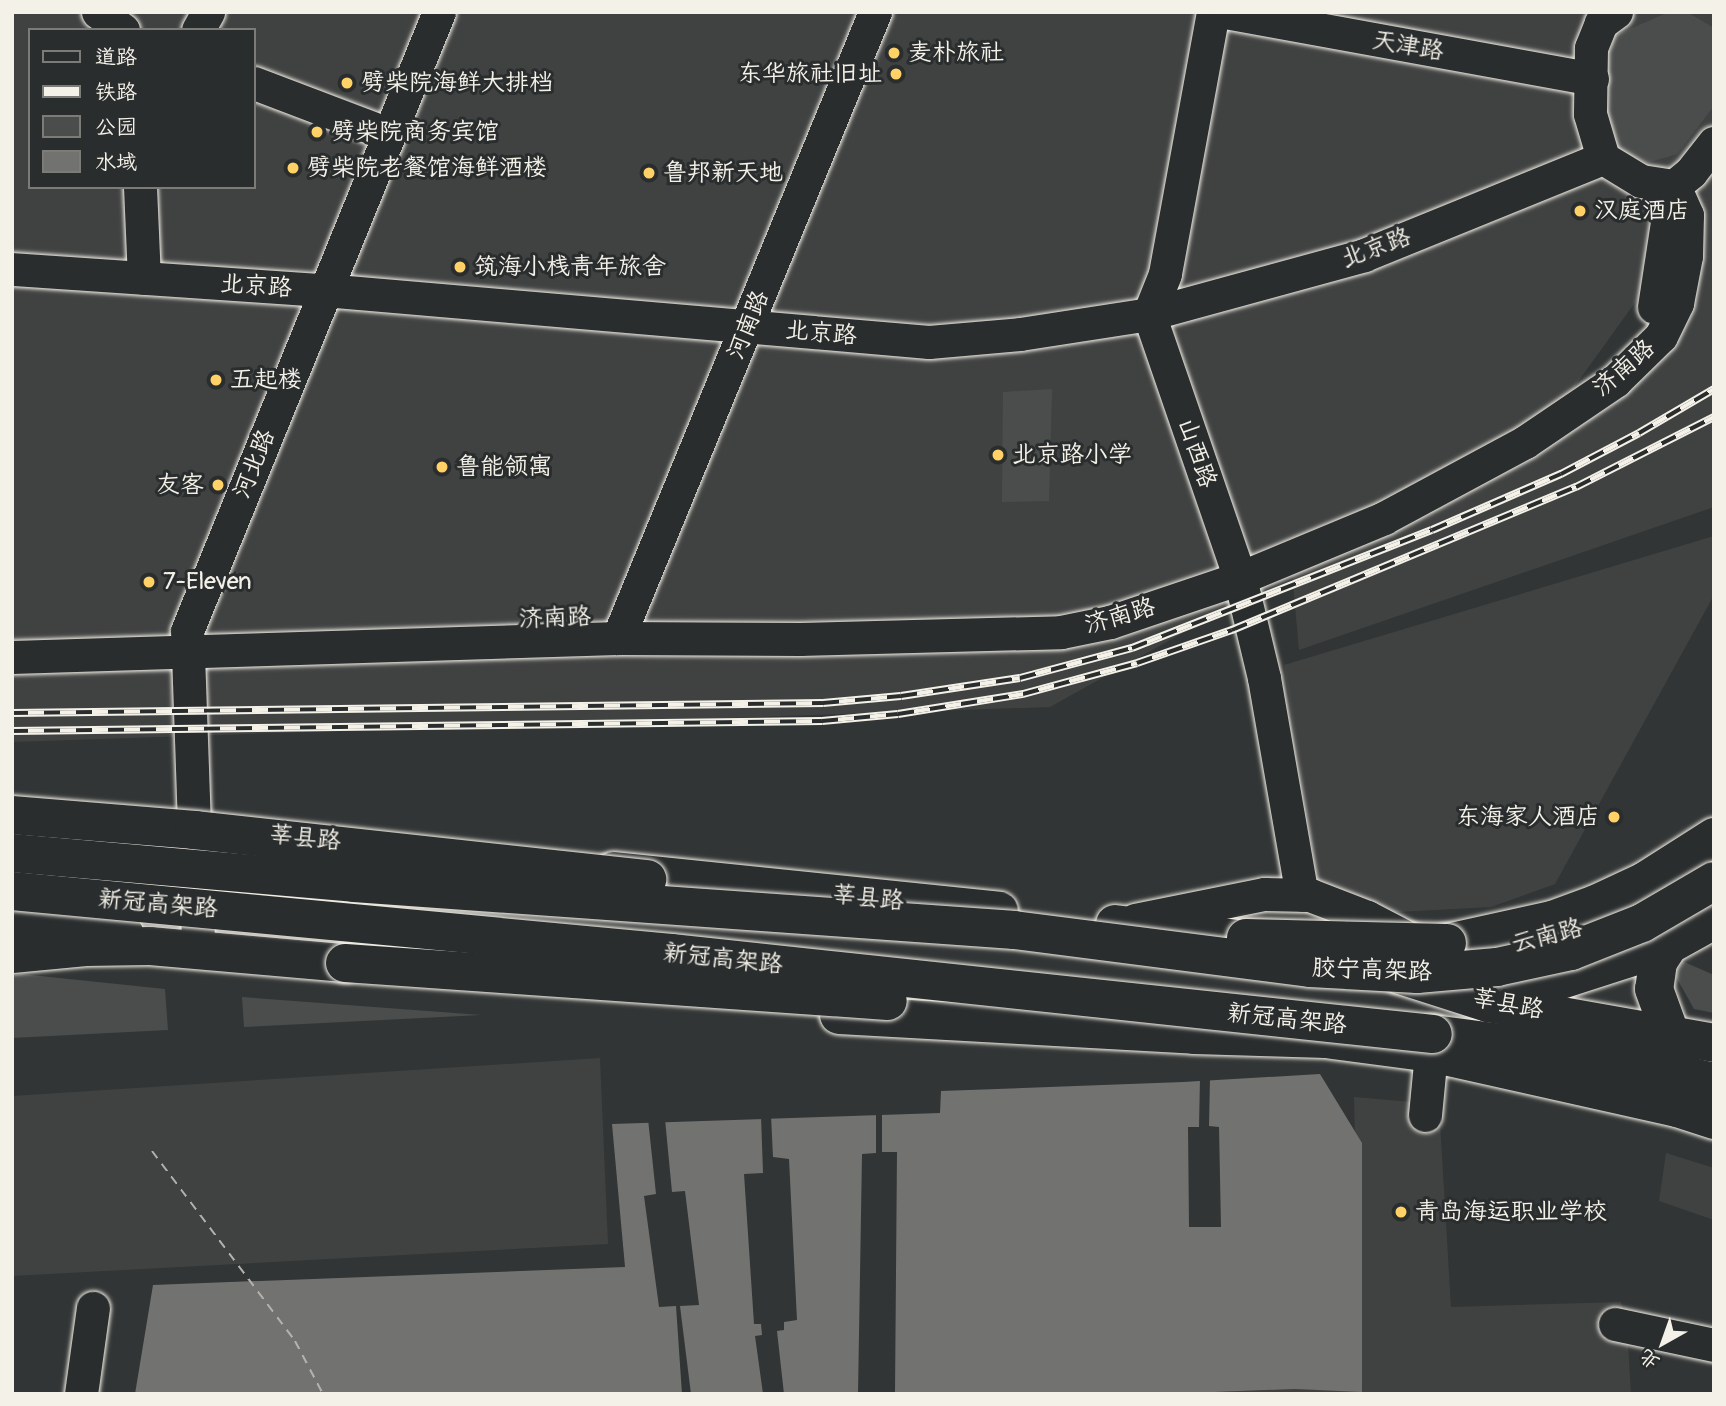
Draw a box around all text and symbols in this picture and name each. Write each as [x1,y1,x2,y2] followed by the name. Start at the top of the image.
[1370,26,1446,66] street label: 天津路
[28,28,256,189] legend
[908,39,1004,67] place label: 麦朴旅社
[95,44,137,71] text: 道路
[886,45,902,61] marker: 麦朴旅社
[738,60,882,88] place label: 东华旅社旧址
[888,66,904,82] marker: 东华旅社旧址
[361,69,553,97] place label: 劈柴院海鲜大排档
[339,75,355,91] marker: 劈柴院海鲜大排档
[95,79,137,106] text: 铁路
[95,114,137,141] text: 公园
[331,118,499,146] place label: 劈柴院商务宾馆
[309,124,325,140] marker: 劈柴院商务宾馆
[95,149,137,176] text: 水域
[307,154,547,182] place label: 劈柴院老餐馆海鲜酒楼
[663,159,783,187] place label: 鲁邦新天地
[285,160,301,176] marker: 劈柴院老餐馆海鲜酒楼
[641,165,657,181] marker: 鲁邦新天地
[1594,197,1690,225] place label: 汉庭酒店
[1572,203,1588,219] marker: 汉庭酒店
[1337,222,1415,274] street label: 北京路
[474,253,666,281] place label: 筑海小栈青年旅舍
[452,259,468,275] marker: 筑海小栈青年旅舍
[219,269,293,303] street label: 北京路
[721,286,775,364] street label: 河南路
[784,316,858,350] street label: 北京路
[1587,334,1661,402] street label: 济南路
[230,366,302,394] place label: 五起楼
[208,372,224,388] marker: 五起楼
[1172,414,1222,492] street label: 山西路
[227,425,281,503] street label: 河北路
[1012,441,1132,469] place label: 北京路小学
[990,447,1006,463] marker: 北京路小学
[456,453,552,481] place label: 鲁能领寓
[434,459,450,475] marker: 鲁能领寓
[156,471,204,499] place label: 友客
[210,477,226,493] marker: 友客
[163,568,252,596] place label: 7-Eleven
[141,574,157,590] marker: 7-Eleven
[1081,592,1159,640] street label: 济南路
[519,602,591,634] street label: 济南路
[1456,803,1600,831] place label: 东海家人酒店
[1606,809,1622,825] marker: 东海家人酒店
[268,820,342,856] street label: 莘县路
[831,880,905,916] street label: 莘县路
[97,884,219,924] street label: 新冠高架路
[1509,913,1585,959] street label: 云南路
[662,938,784,980] street label: 新冠高架路
[1312,954,1432,986] street label: 胶宁高架路
[1470,983,1546,1025] street label: 莘县路
[1226,998,1348,1040] street label: 新冠高架路
[1415,1198,1607,1226] place label: 青岛海运职业学校
[1393,1204,1409,1220] marker: 青岛海运职业学校
[1628,1308,1698,1378] north arrow
[1635,1344,1665,1374] text: 北

